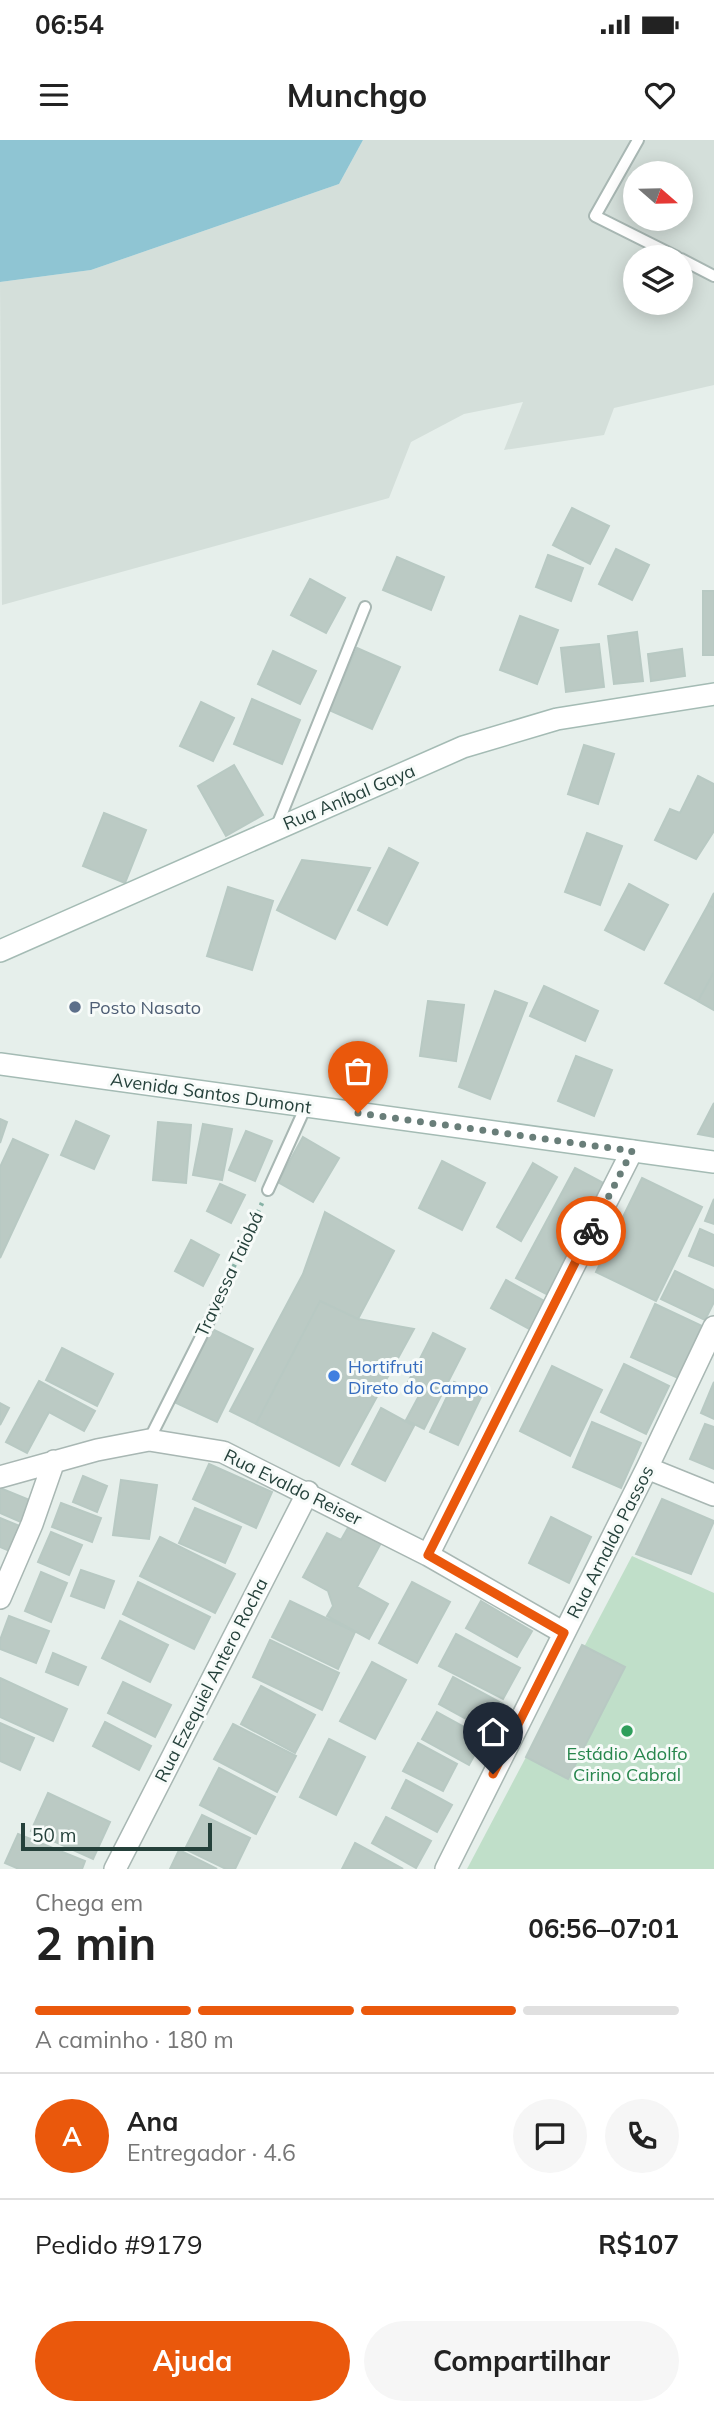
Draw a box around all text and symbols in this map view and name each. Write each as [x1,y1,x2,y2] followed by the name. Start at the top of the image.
[35,8,104,41] text: 06:54
[287,75,427,115] text: Munchgo
[35,76,73,114] icon: menu
[641,76,679,114] icon: heart
[623,161,693,231] north arrow
[623,161,693,315] map controls
[623,245,693,315] button: layers
[280,759,418,835] street label: Rua Aníbal Gaya
[89,996,201,1019] place label: Posto Nasato
[67,999,83,1015] marker: Posto Nasato
[328,1041,388,1113] pin
[339,1052,377,1090] icon: bag
[109,1068,313,1118] street label: Avenida Santos Dumont
[556,1196,626,1266] courier
[190,1208,268,1340] street label: Travessa Taiobá
[572,1212,610,1250] icon: bike
[348,1355,489,1399] place label: Hortifruti Direto do Campo
[326,1368,342,1384] marker: Hortifruti Direto do Campo
[220,1444,366,1531] street label: Rua Evaldo Reiser
[561,1462,659,1622] street label: Rua Arnaldo Passos
[149,1574,273,1786] street label: Rua Ezequiel Antero Rocha
[463,1702,523,1774] pin
[474,1713,512,1751] icon: home
[619,1723,635,1739] marker: Estádio Adolfo Cirino Cabral
[566,1742,688,1786] place label: Estádio Adolfo Cirino Cabral
[21,1820,212,1852] scale bar
[32,1823,76,1847] text: 50 m
[35,1888,143,1917] text: Chega em
[528,1912,679,1945] text: 06:56–07:01
[35,1914,156,1972] text: 2 min
[35,2025,234,2054] text: A caminho · 180 m
[513,2099,587,2173] button: chat
[605,2099,679,2173] button: phone
[127,2105,178,2138] text: Ana
[62,2120,82,2153] text: A
[127,2138,296,2167] text: Entregador · 4.6
[35,2228,203,2261] text: Pedido #9179
[598,2228,679,2261] text: R$107
[35,2321,350,2401] button: Ajuda
[364,2321,679,2401] button: Compartilhar

